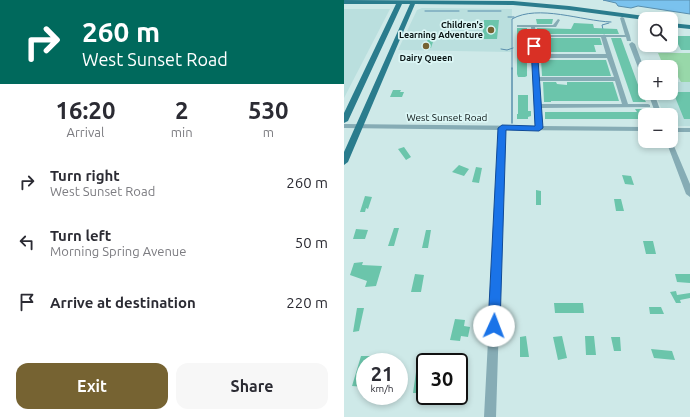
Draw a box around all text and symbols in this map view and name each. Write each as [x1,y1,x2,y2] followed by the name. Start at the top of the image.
[638,12,678,148] map controls
[638,12,678,52] button: search
[16,16,68,68] icon: right
[82,16,160,47] text: 260 m
[399,20,483,40] place label: Children's Learning Adventure
[486,25,496,35] marker: Children's Learning Adventure
[517,29,551,63] pin
[523,35,545,57] icon: arrive
[421,41,431,51] marker: Dairy Queen
[82,49,228,69] text: West Sunset Road
[400,53,452,63] place label: Dairy Queen
[638,60,678,100] button: +
[55,97,115,124] text: 16:20
[175,97,188,124] text: 2
[248,97,289,124] text: 530
[638,108,678,148] button: −
[407,112,488,123] street label: West Sunset Road
[66,125,104,139] text: Arrival
[171,125,193,139] text: min
[263,125,274,139] text: m
[50,167,120,184] text: Turn right
[16,171,38,193] icon: right
[286,174,328,191] text: 260 m
[50,184,155,198] text: West Sunset Road
[50,227,111,244] text: Turn left
[16,231,38,253] icon: left
[295,234,328,251] text: 50 m
[50,244,186,258] text: Morning Spring Avenue
[16,291,38,313] icon: arrive
[50,294,196,311] text: Arrive at destination
[286,294,328,311] text: 220 m
[473,305,515,347] position arrow
[416,353,468,405] speed limit sign: 30
[371,362,393,385] text: 21
[16,363,168,409] button: Exit
[176,363,328,409] button: Share
[370,383,394,394] text: km/h

